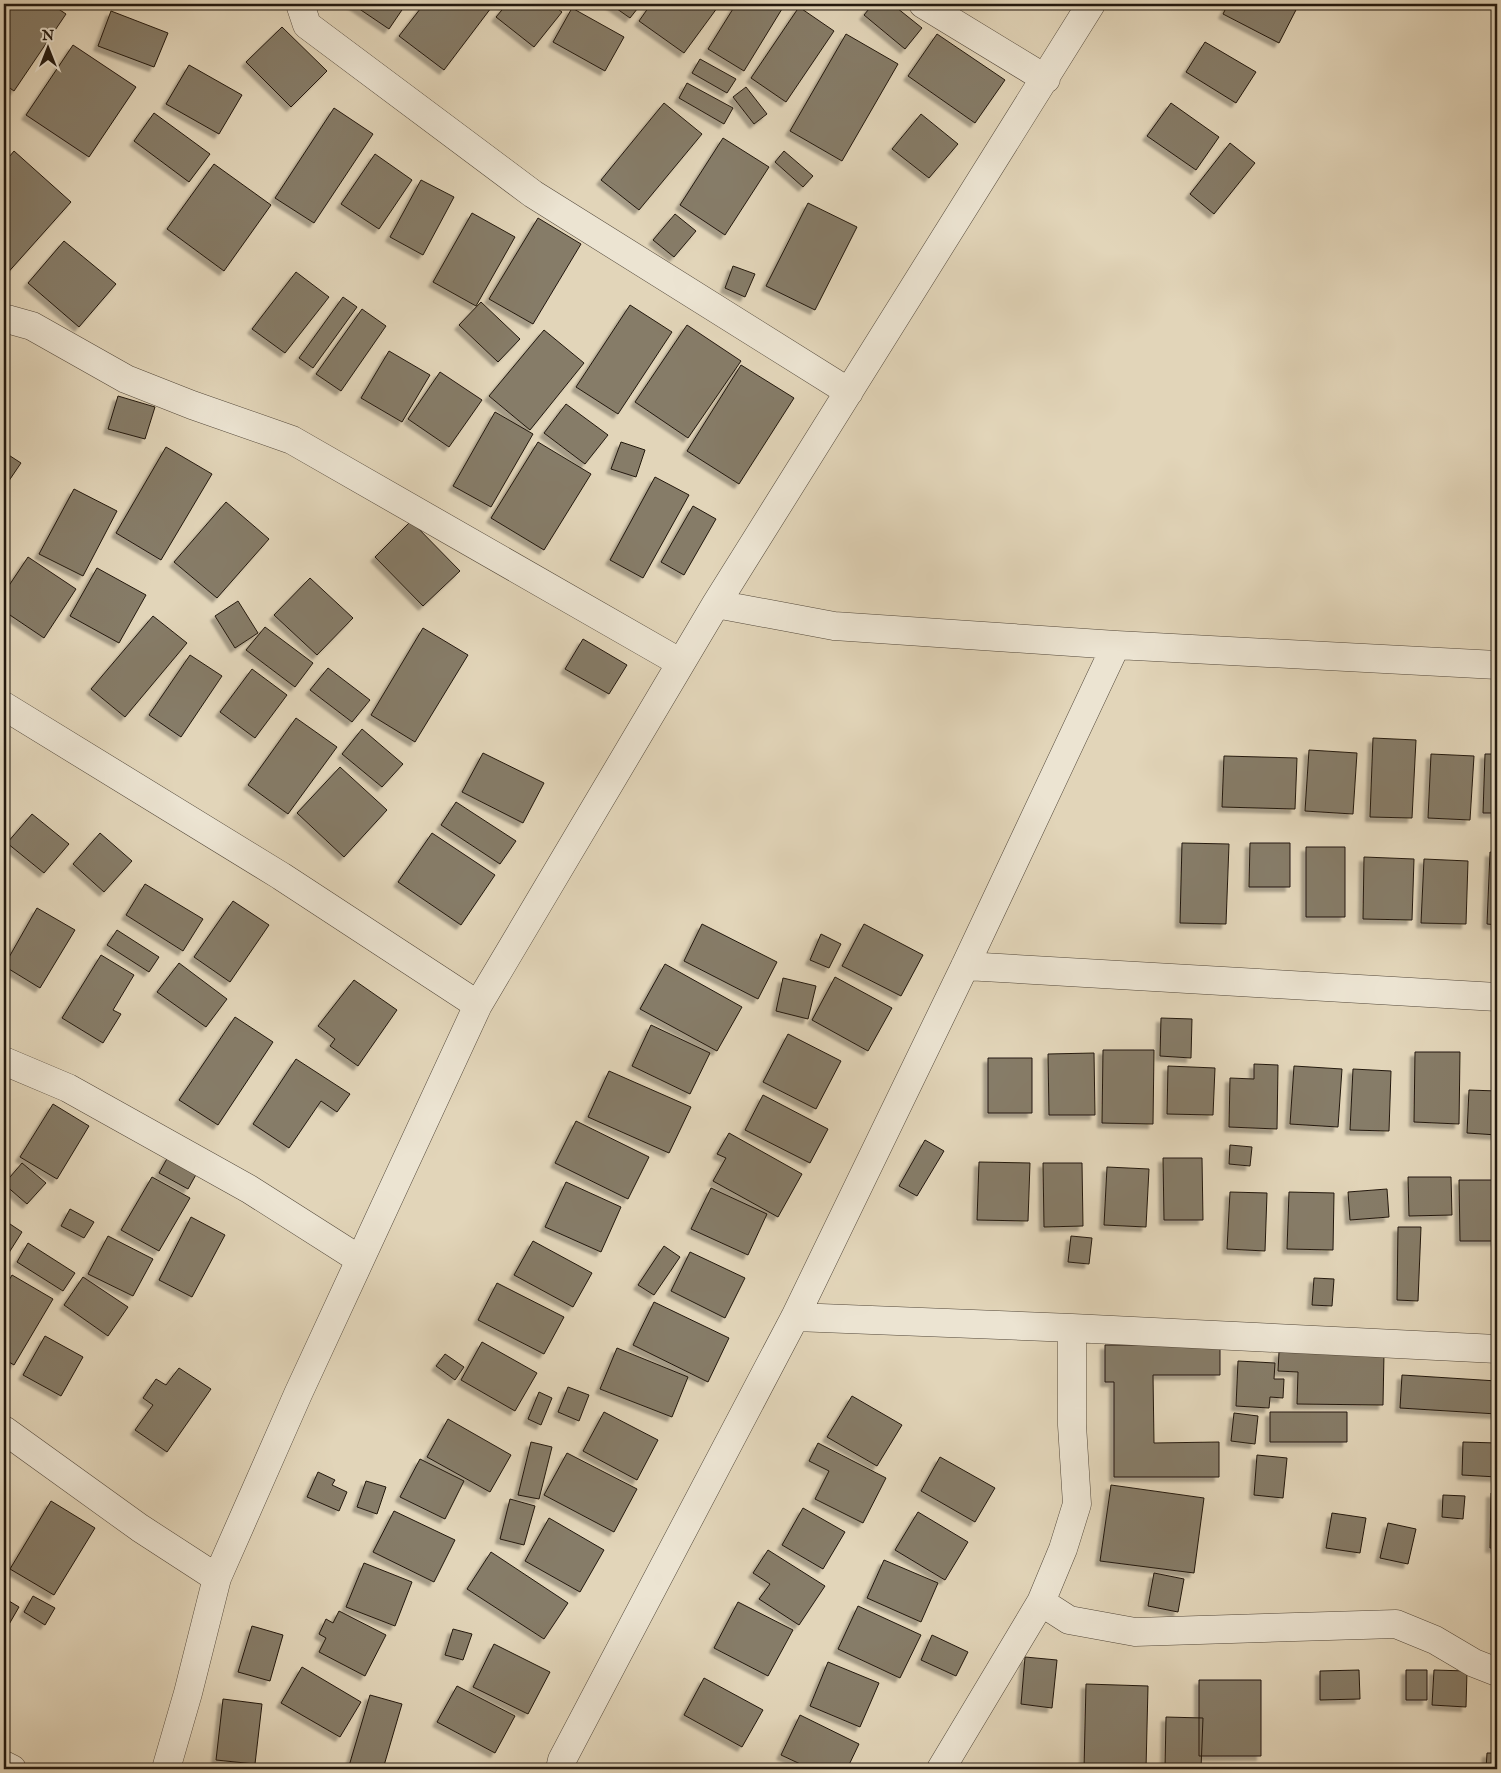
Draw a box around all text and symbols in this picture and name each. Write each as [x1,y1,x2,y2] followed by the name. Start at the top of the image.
[22,22,72,72] north arrow
[41,27,54,45] text: N

